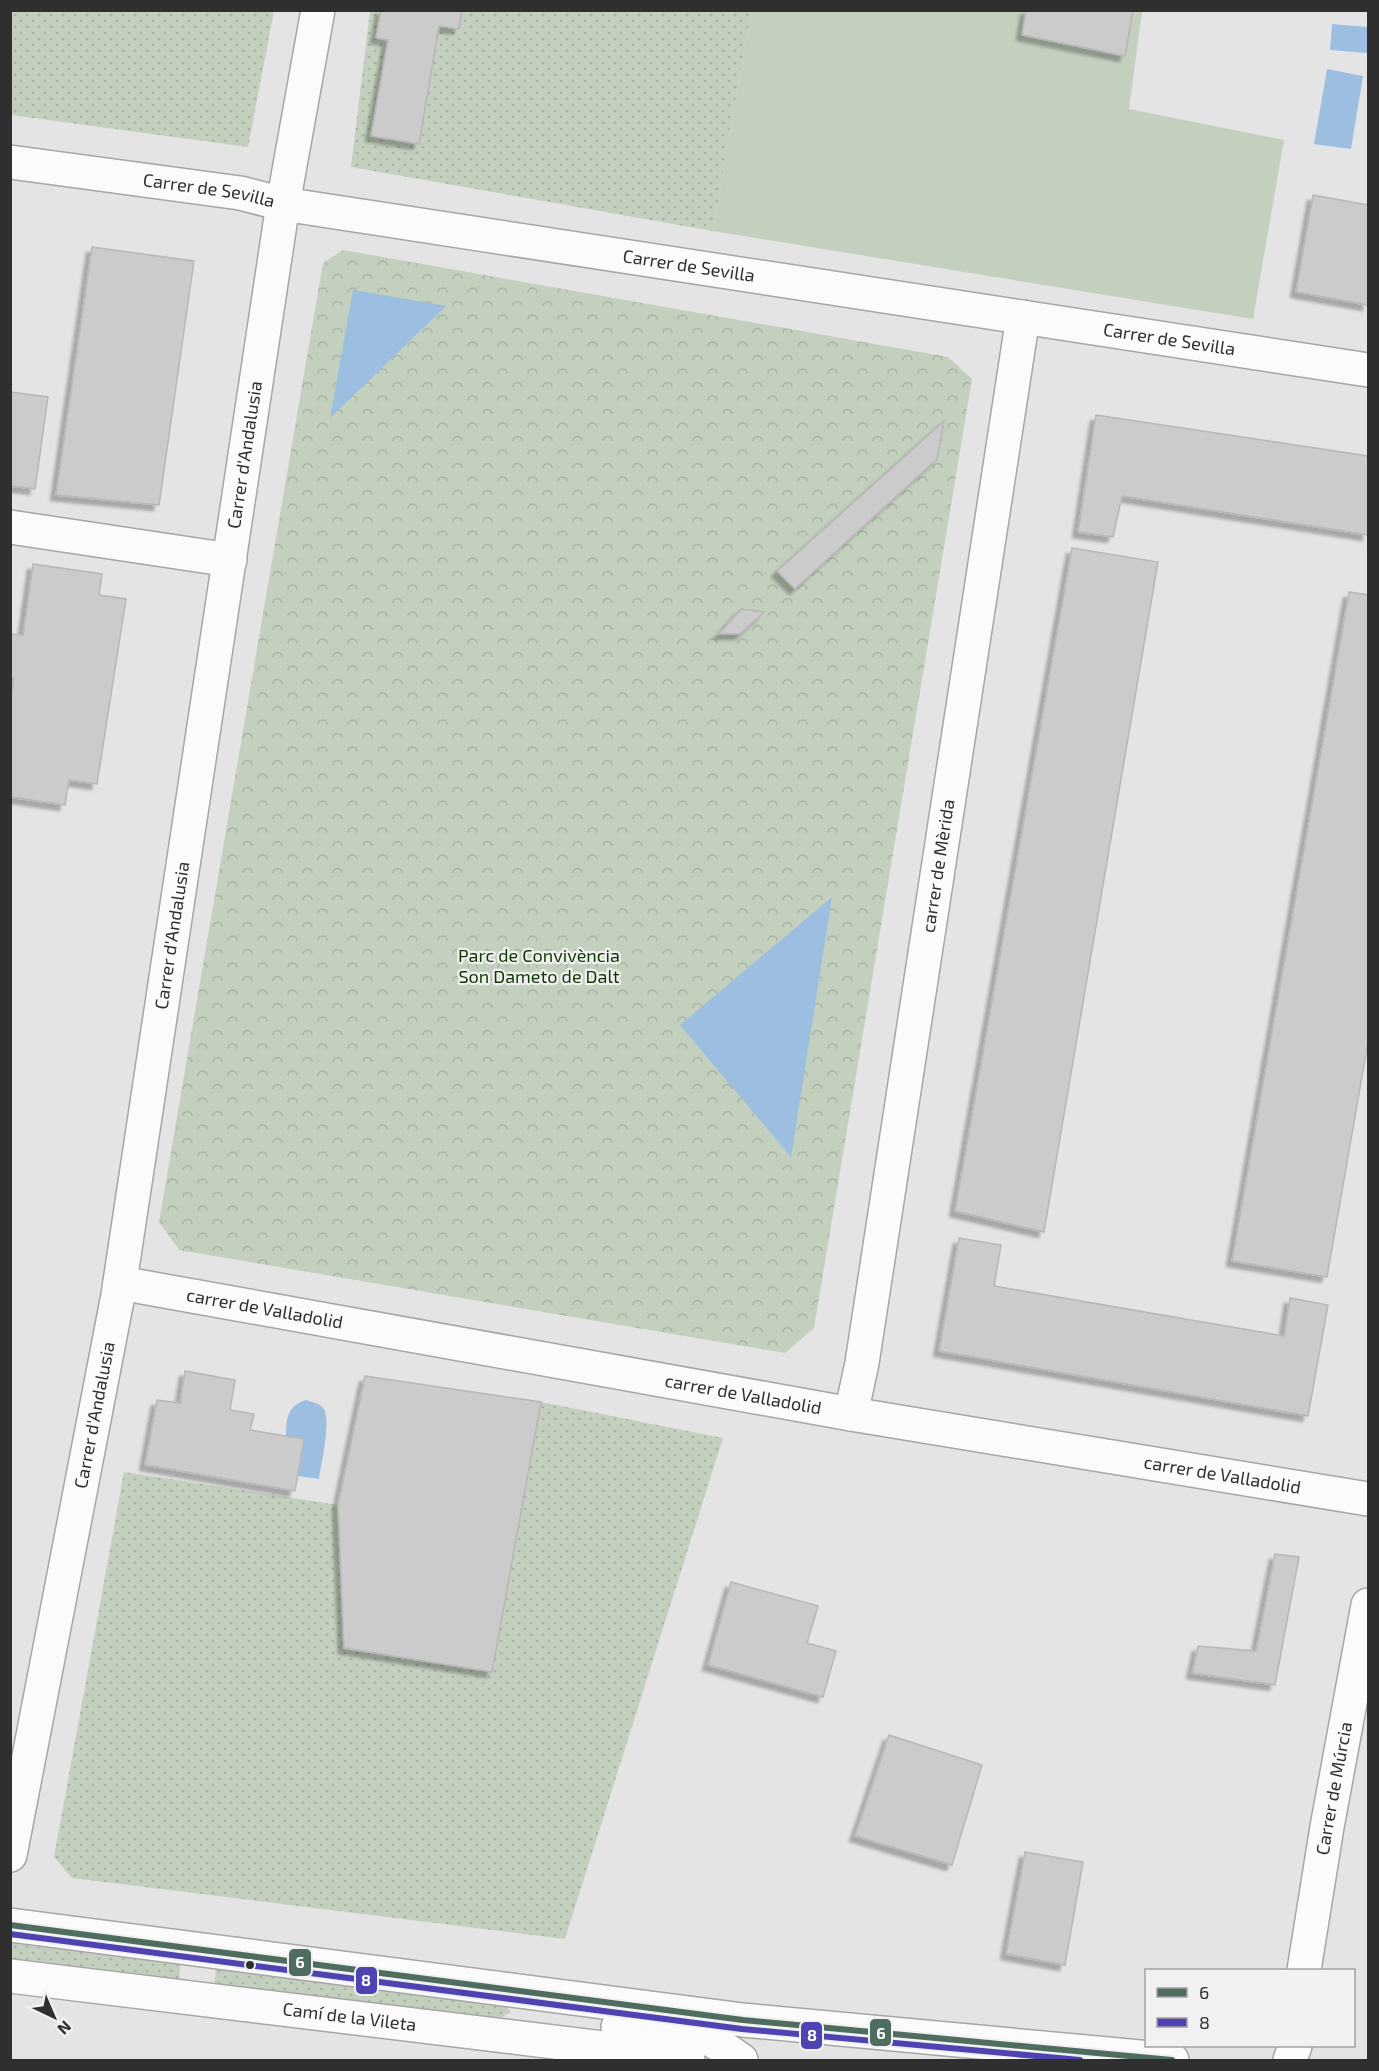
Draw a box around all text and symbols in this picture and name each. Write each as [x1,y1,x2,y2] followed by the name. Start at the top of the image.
[142,168,277,211] street label: Carrer de Sevilla
[621,244,756,286] street label: Carrer de Sevilla
[1102,318,1237,360] street label: Carrer de Sevilla
[222,379,266,530] street label: Carrer d'Andalusia
[916,798,959,934] street label: carrer de Mèrida
[149,860,193,1011] street label: Carrer d'Andalusia
[458,944,620,987] park label: Parc de Convivència Son Dameto de Dalt
[185,1283,345,1333] street label: carrer de Valladolid
[69,1340,119,1490] street label: Carrer d'Andalusia
[663,1369,823,1419] street label: carrer de Valladolid
[1142,1450,1303,1498] street label: carrer de Valladolid
[1311,1720,1356,1857] street label: Carrer de Múrcia
[288,1948,312,1977] line badge: 6
[295,1952,305,1971] text: 6
[244,1959,256,1971] unlabelled marker
[355,1966,378,1995] line badge: 8
[1145,1969,1355,2047] legend
[361,1970,371,1989] text: 8
[1199,1981,1209,2003] text: 6
[24,1987,84,2047] north arrow
[282,1997,418,2035] street label: Camí de la Vileta
[1199,2011,1210,2033] text: 8
[54,2017,76,2039] text: N
[869,2018,892,2047] line badge: 6
[800,2021,823,2050] line badge: 8
[876,2023,886,2042] text: 6
[807,2025,817,2044] text: 8

